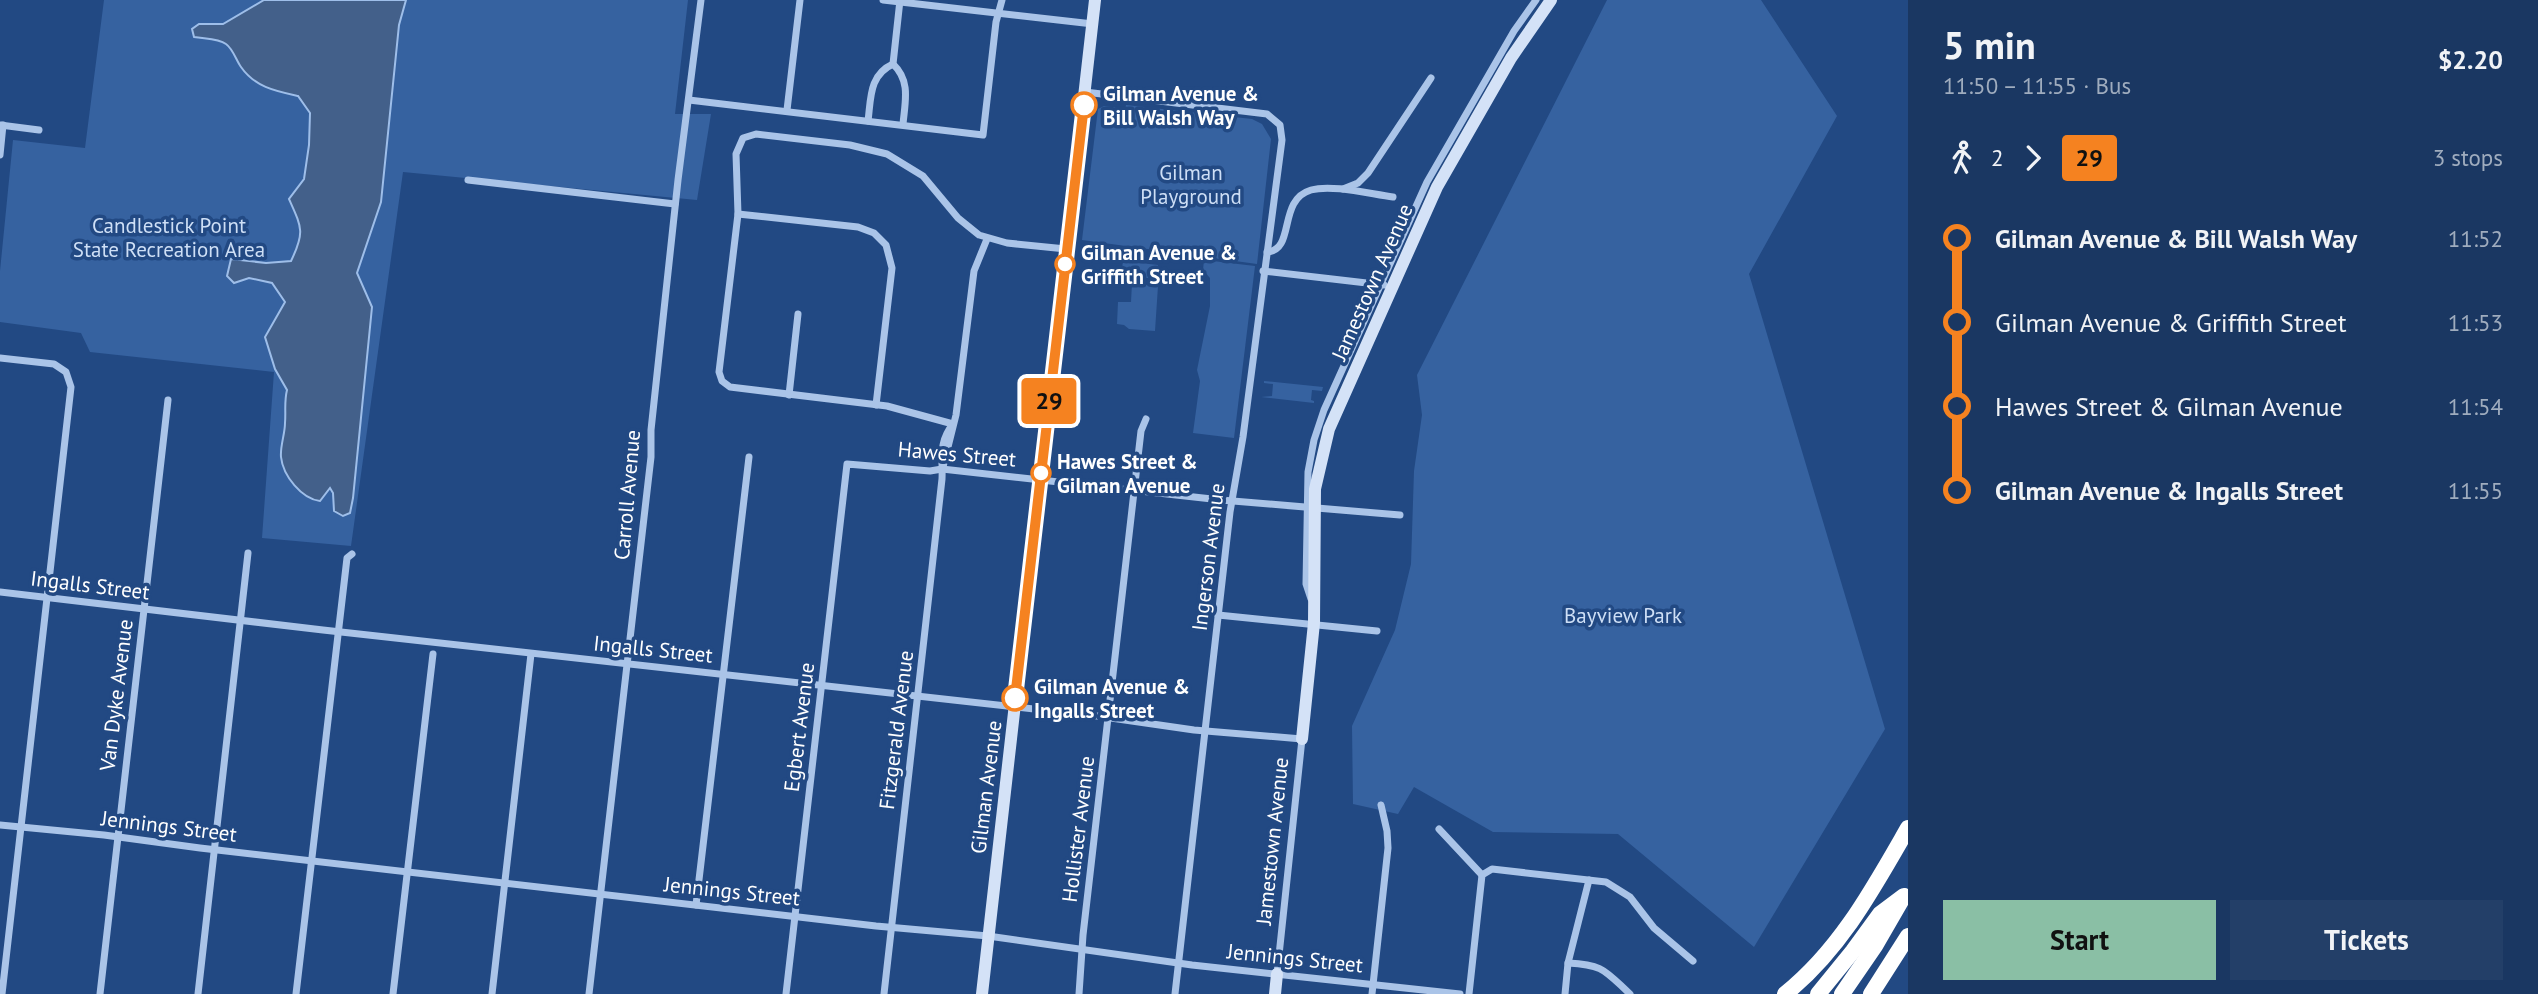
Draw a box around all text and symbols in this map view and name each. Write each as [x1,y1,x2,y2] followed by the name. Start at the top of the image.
[1943,20,2036,69] text: 5 min
[2438,43,2503,76] text: $2.20
[1943,71,2131,100] text: 11:50 – 11:55 · Bus
[1103,80,1259,131] place label: Gilman Avenue & Bill Walsh Way
[1071,92,1097,118] marker: Gilman Avenue & Bill Walsh Way
[1943,139,1981,177] icon: walk
[2014,139,2052,177] icon: forward
[2076,142,2103,173] text: 29
[1991,143,2004,172] text: 2
[2433,143,2503,172] text: 3 stops
[1140,159,1242,210] park label: Gilman Playground
[1325,200,1419,365] street label: Jamestown Avenue
[73,212,265,263] park label: Candlestick Point State Recreation Area
[1995,222,2357,255] text: Gilman Avenue & Bill Walsh Way
[2448,224,2503,253] text: 11:52
[1081,239,1237,290] place label: Gilman Avenue & Griffith Street
[1055,254,1075,274] marker: Gilman Avenue & Griffith Street
[1995,306,2347,339] text: Gilman Avenue & Griffith Street
[2448,308,2503,337] text: 11:53
[1018,378,1080,424] line badge: 29
[1035,385,1063,416] text: 29
[1995,390,2343,423] text: Hawes Street & Gilman Avenue
[2448,392,2503,421] text: 11:54
[608,429,646,561] street label: Carroll Avenue
[897,435,1017,473] street label: Hawes Street
[1057,448,1198,499] place label: Hawes Street & Gilman Avenue
[1031,463,1051,483] marker: Hawes Street & Gilman Avenue
[1995,474,2343,507] text: Gilman Avenue & Ingalls Street
[2448,476,2503,505] text: 11:55
[1186,482,1230,632] street label: Ingerson Avenue
[29,564,151,606] street label: Ingalls Street
[1564,602,1682,629] park label: Bayview Park
[93,618,139,773] street label: Van Dyke Avenue
[592,629,714,669] street label: Ingalls Street
[873,649,919,811] street label: Fitzgerald Avenue
[778,661,820,793] street label: Egbert Avenue
[1034,673,1190,724] place label: Gilman Avenue & Ingalls Street
[1002,685,1028,711] marker: Gilman Avenue & Ingalls Street
[964,719,1008,855] street label: Gilman Avenue
[1056,754,1100,904] street label: Hollister Avenue
[1250,756,1294,927] street label: Jamestown Avenue
[99,804,238,848] street label: Jennings Street
[662,870,801,912] street label: Jennings Street
[1943,900,2216,980] button: Start
[2230,900,2503,980] button: Tickets
[1225,937,1364,979] street label: Jennings Street

